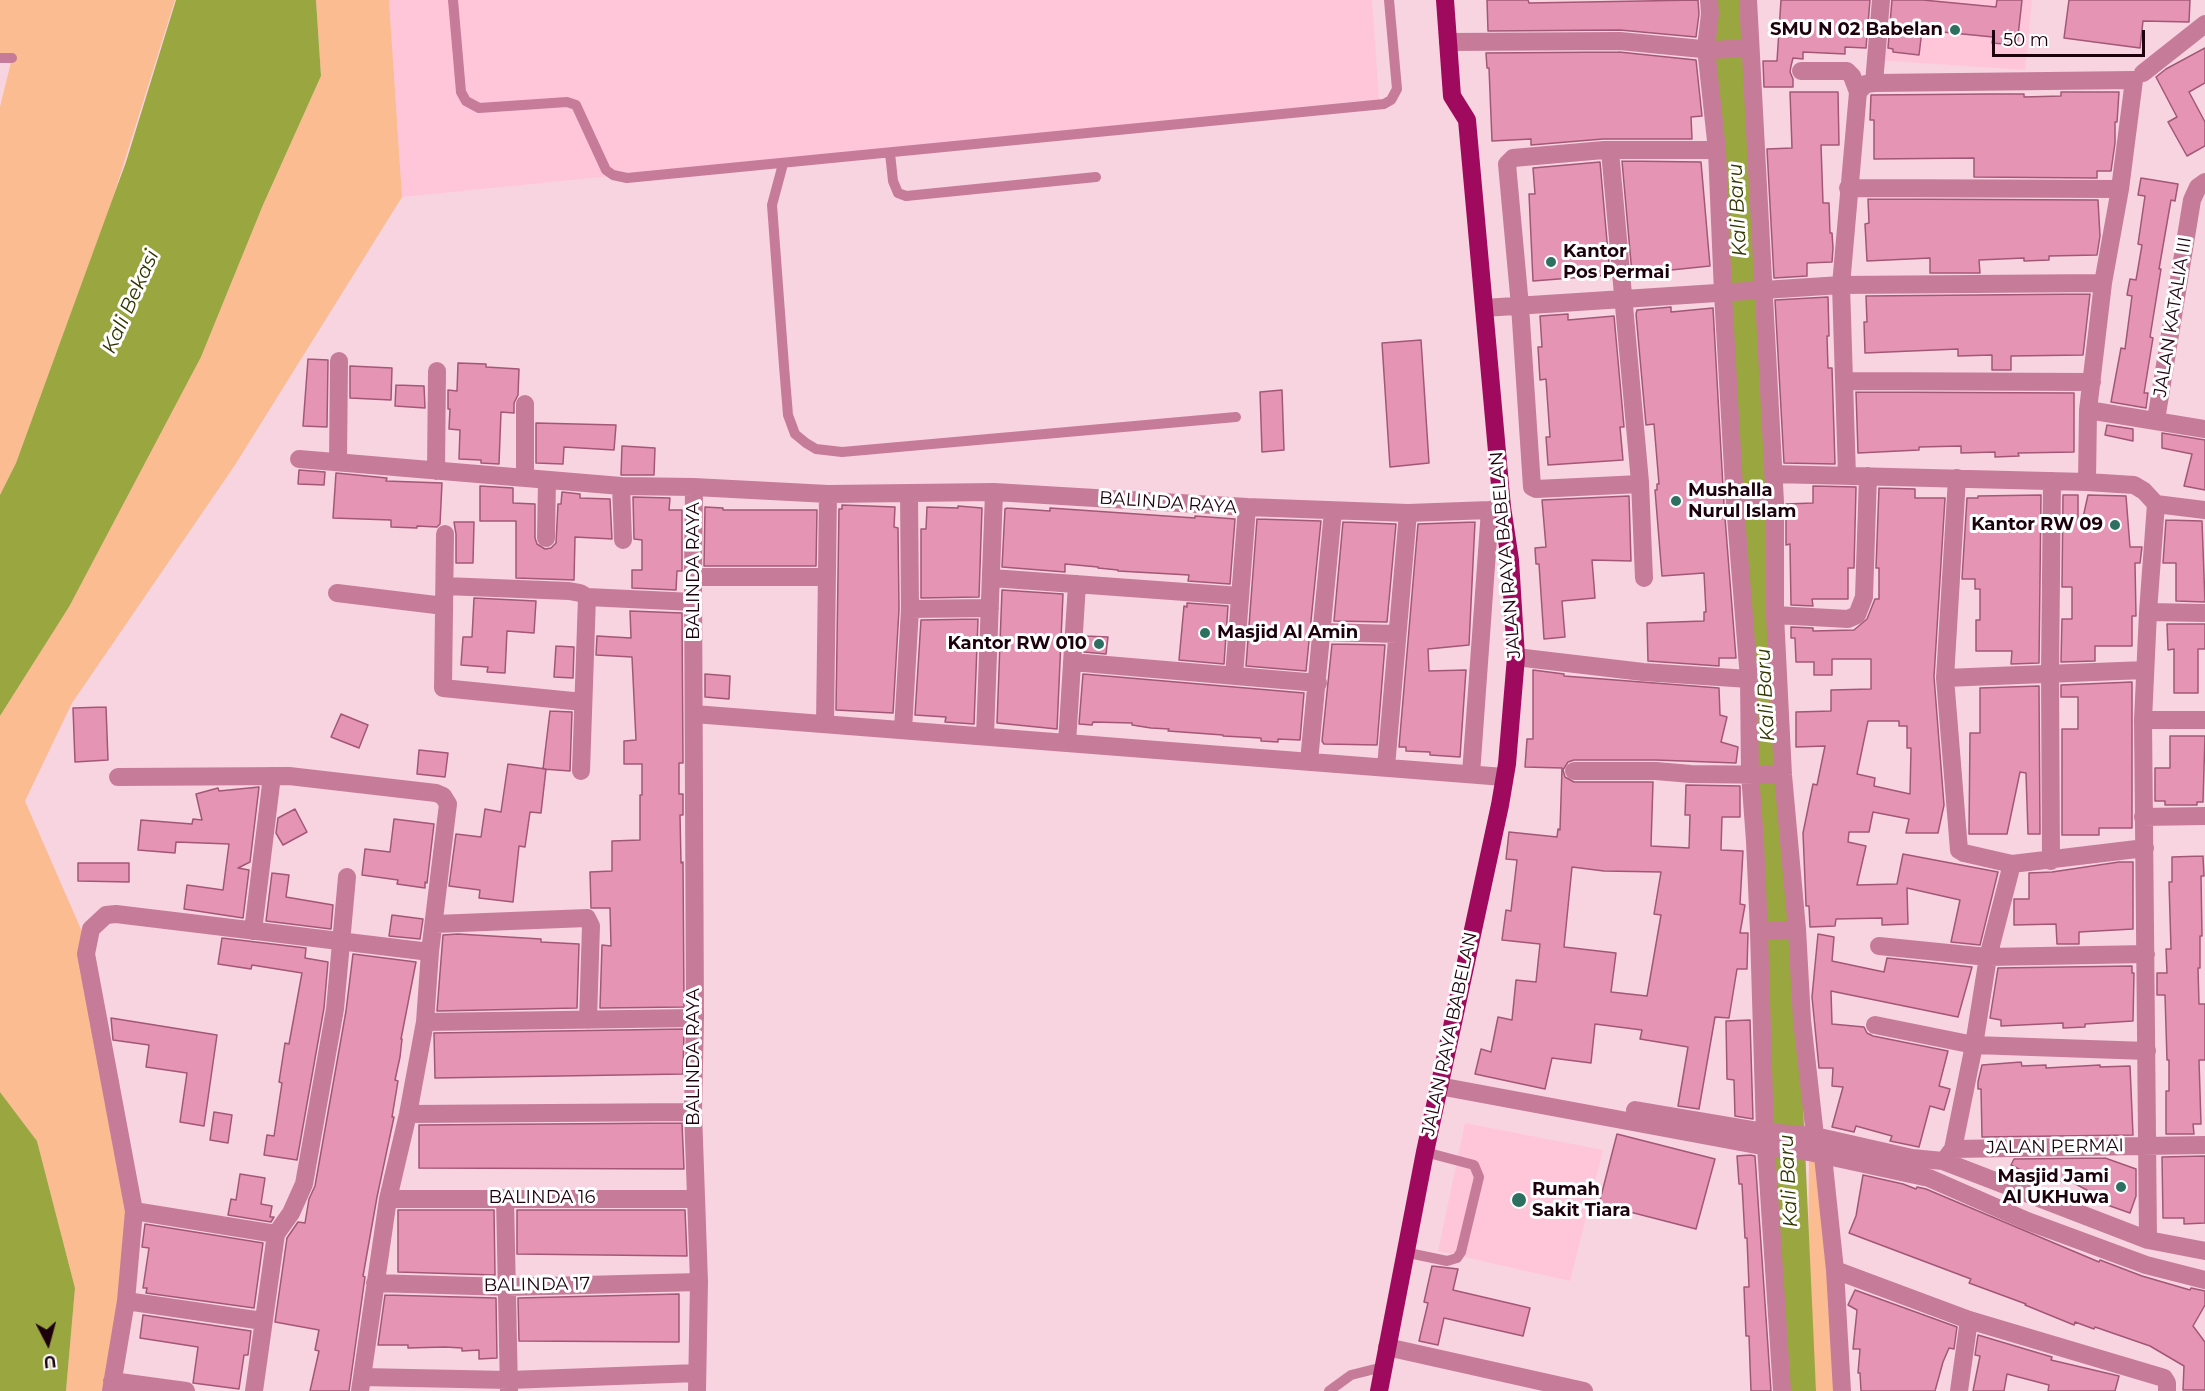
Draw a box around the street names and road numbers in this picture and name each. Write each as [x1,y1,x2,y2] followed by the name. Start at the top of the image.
[2150,235,2196,399] street label: JALAN KATALIA III
[1486,450,1526,660] street label: JALAN RAYA BABELAN
[1098,487,1238,519] street label: BALINDA RAYA
[683,502,705,640] street label: BALINDA RAYA
[1418,930,1482,1138] street label: JALAN RAYA BABELAN
[683,988,705,1126] street label: BALINDA RAYA
[1986,1135,2124,1159] street label: JALAN PERMAI
[489,1187,595,1209] street label: BALINDA 16
[484,1273,590,1297] street label: BALINDA 17

